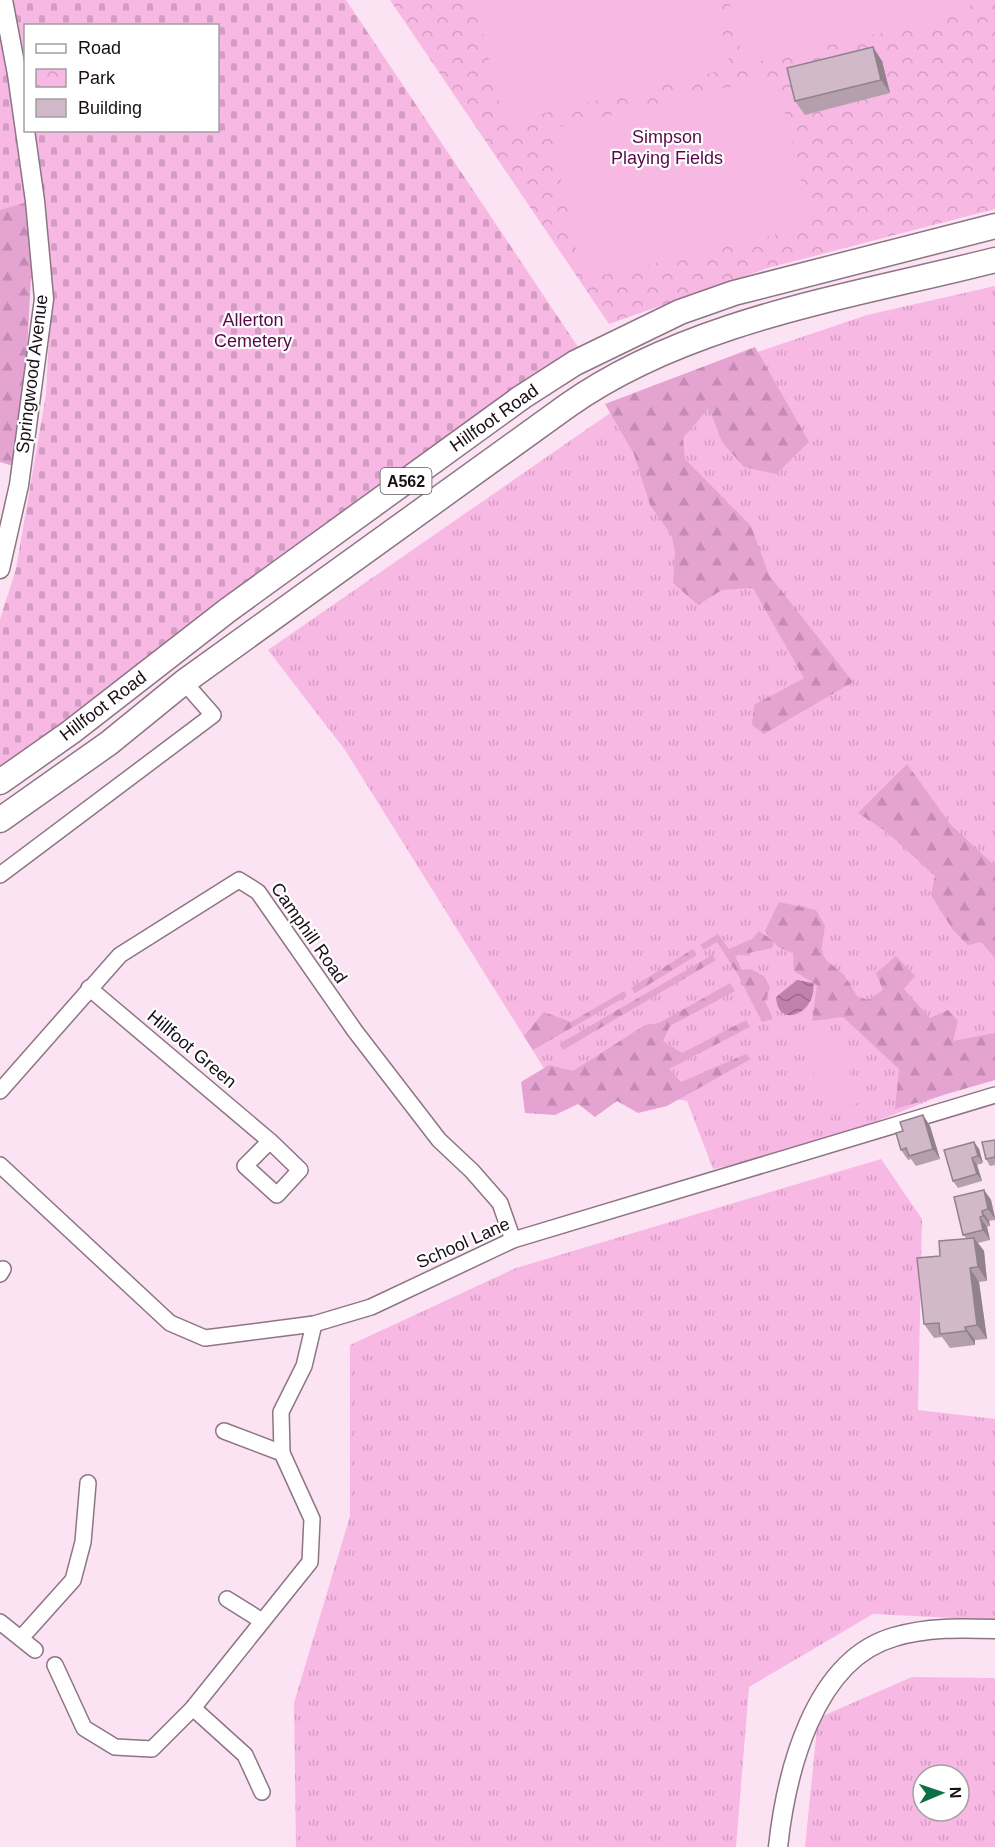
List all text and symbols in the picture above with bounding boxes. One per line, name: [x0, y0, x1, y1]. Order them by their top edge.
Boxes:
legend: [24, 24, 219, 132]
text: Road: [78, 38, 121, 58]
text: Park: [78, 68, 116, 88]
text: Building: [78, 98, 142, 118]
park label: Simpson Playing Fields: [611, 127, 723, 168]
street label: Springwood Avenue: [12, 293, 52, 455]
park label: Allerton Cemetery: [214, 310, 292, 351]
street label: Hillfoot Road: [446, 380, 542, 456]
road number: A562: [380, 468, 432, 494]
street label: Hillfoot Road: [56, 667, 150, 745]
street label: Camphill Road: [267, 879, 351, 987]
street label: Hillfoot Green: [143, 1006, 241, 1092]
street label: School Lane: [413, 1214, 513, 1272]
north arrow: [911, 1763, 971, 1823]
text: N: [947, 1786, 964, 1799]

